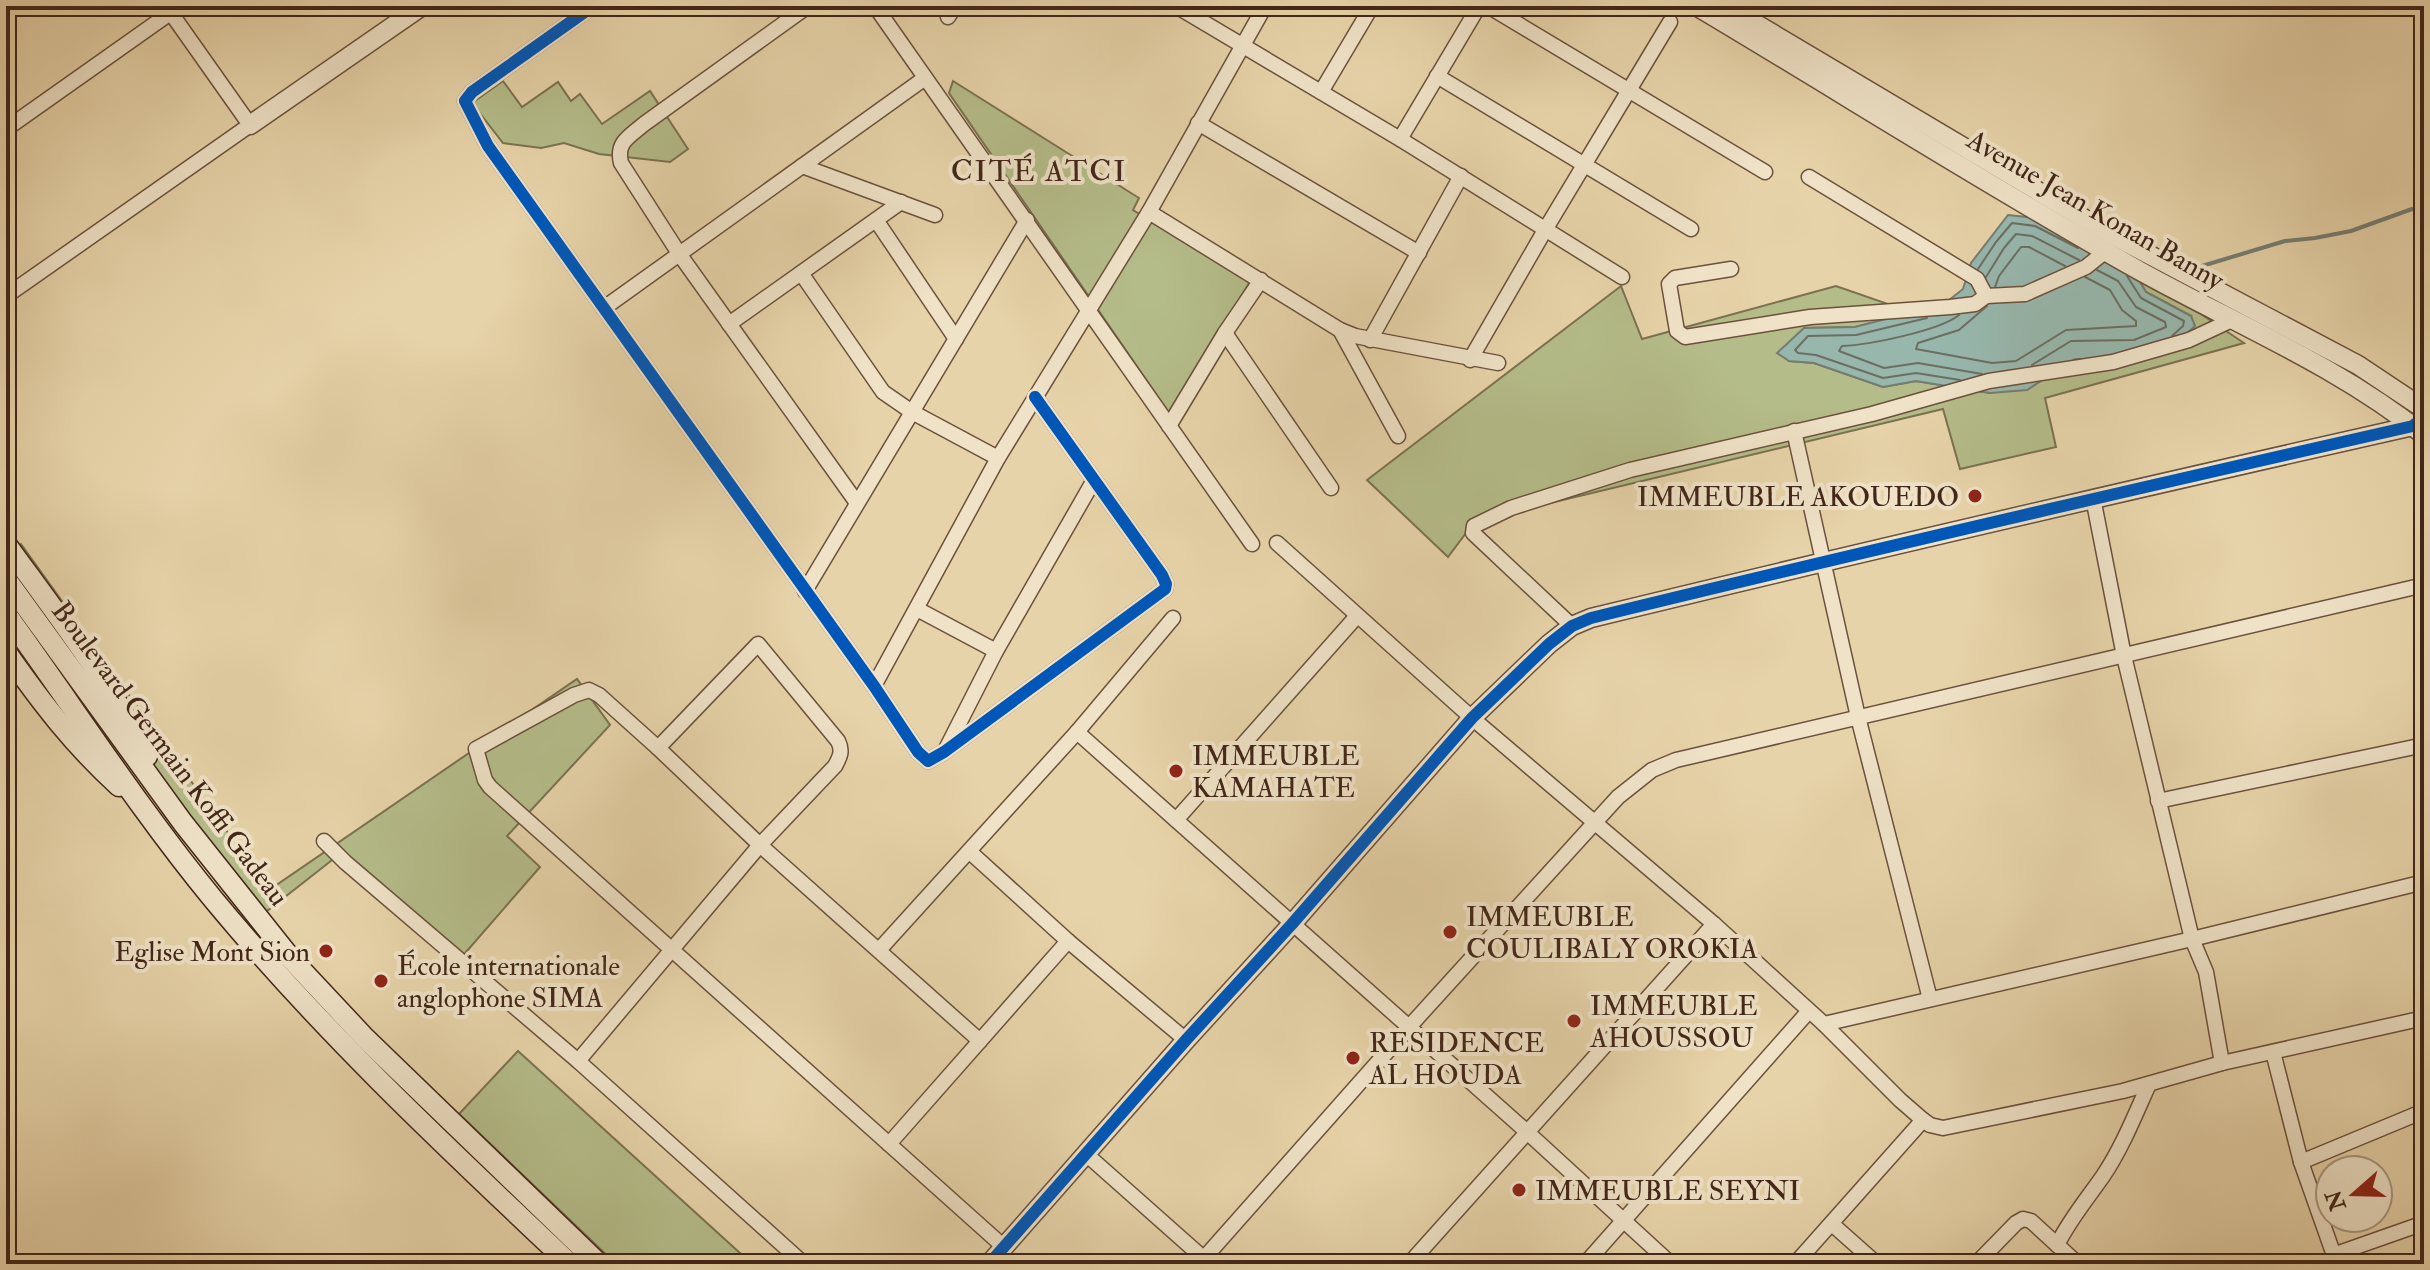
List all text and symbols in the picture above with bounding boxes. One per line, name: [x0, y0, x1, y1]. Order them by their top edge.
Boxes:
street label: Avenue Jean Konan Banny: [1960, 122, 2231, 299]
district label: CITÉ ATCI: [951, 152, 1127, 190]
place label: IMMEUBLE AKOUEDO: [1637, 480, 1959, 515]
marker: IMMEUBLE AKOUEDO: [1966, 487, 1984, 505]
street label: Boulevard Germain Koffi Gadeau: [44, 595, 296, 913]
place label: IMMEUBLE KAMAHATE: [1192, 739, 1360, 806]
marker: IMMEUBLE KAMAHATE: [1167, 762, 1185, 780]
place label: IMMEUBLE COULIBALY OROKIA: [1466, 900, 1758, 967]
marker: IMMEUBLE COULIBALY OROKIA: [1441, 923, 1459, 941]
place label: Eglise Mont Sion: [114, 935, 310, 970]
marker: Eglise Mont Sion: [317, 942, 335, 960]
place label: École internationale anglophone SIMA: [397, 949, 620, 1016]
marker: École internationale anglophone SIMA: [372, 972, 390, 990]
place label: IMMEUBLE AHOUSSOU: [1589, 989, 1758, 1056]
marker: IMMEUBLE AHOUSSOU: [1565, 1012, 1583, 1030]
place label: RESIDENCE AL HOUDA: [1368, 1026, 1544, 1093]
marker: RESIDENCE AL HOUDA: [1344, 1049, 1362, 1067]
north arrow: [2314, 1154, 2394, 1234]
place label: IMMEUBLE SEYNI: [1535, 1174, 1800, 1209]
marker: IMMEUBLE SEYNI: [1510, 1181, 1528, 1199]
text: N: [2320, 1186, 2353, 1215]

